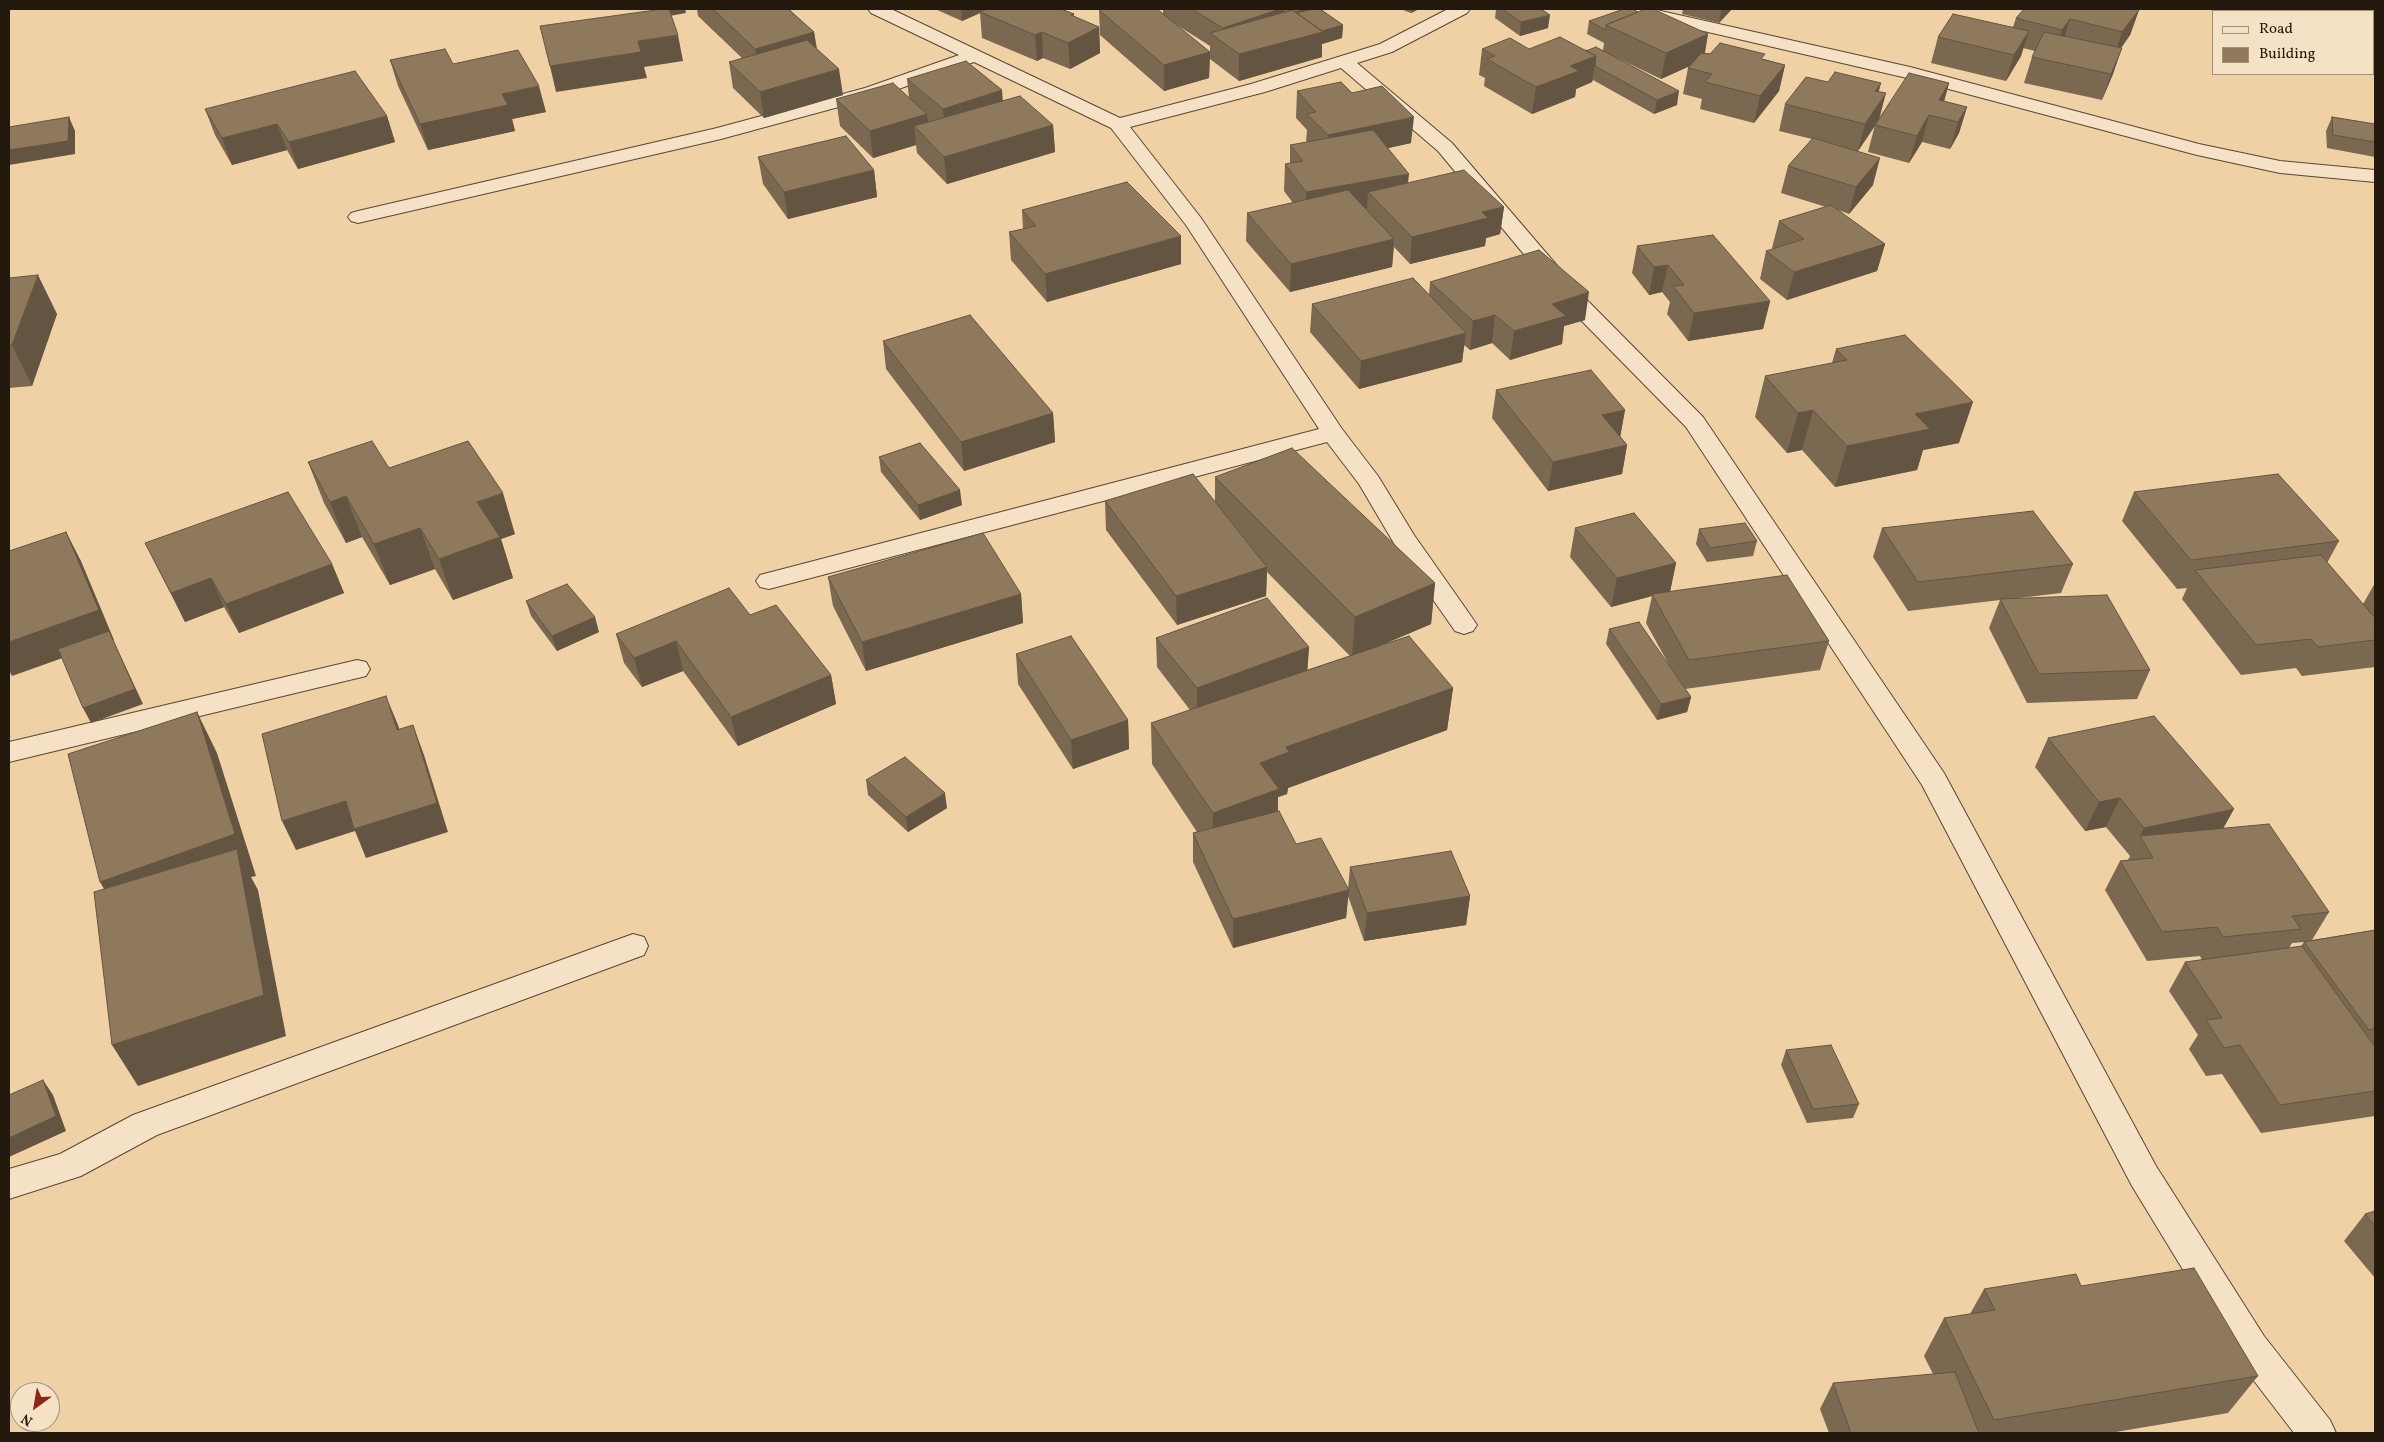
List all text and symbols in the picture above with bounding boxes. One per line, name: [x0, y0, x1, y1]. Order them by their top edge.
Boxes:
legend: [2212, 10, 2374, 75]
text: Road: [2259, 19, 2293, 40]
text: Building: [2259, 44, 2315, 65]
north arrow: [10, 1382, 60, 1432]
text: N: [18, 1409, 37, 1430]

